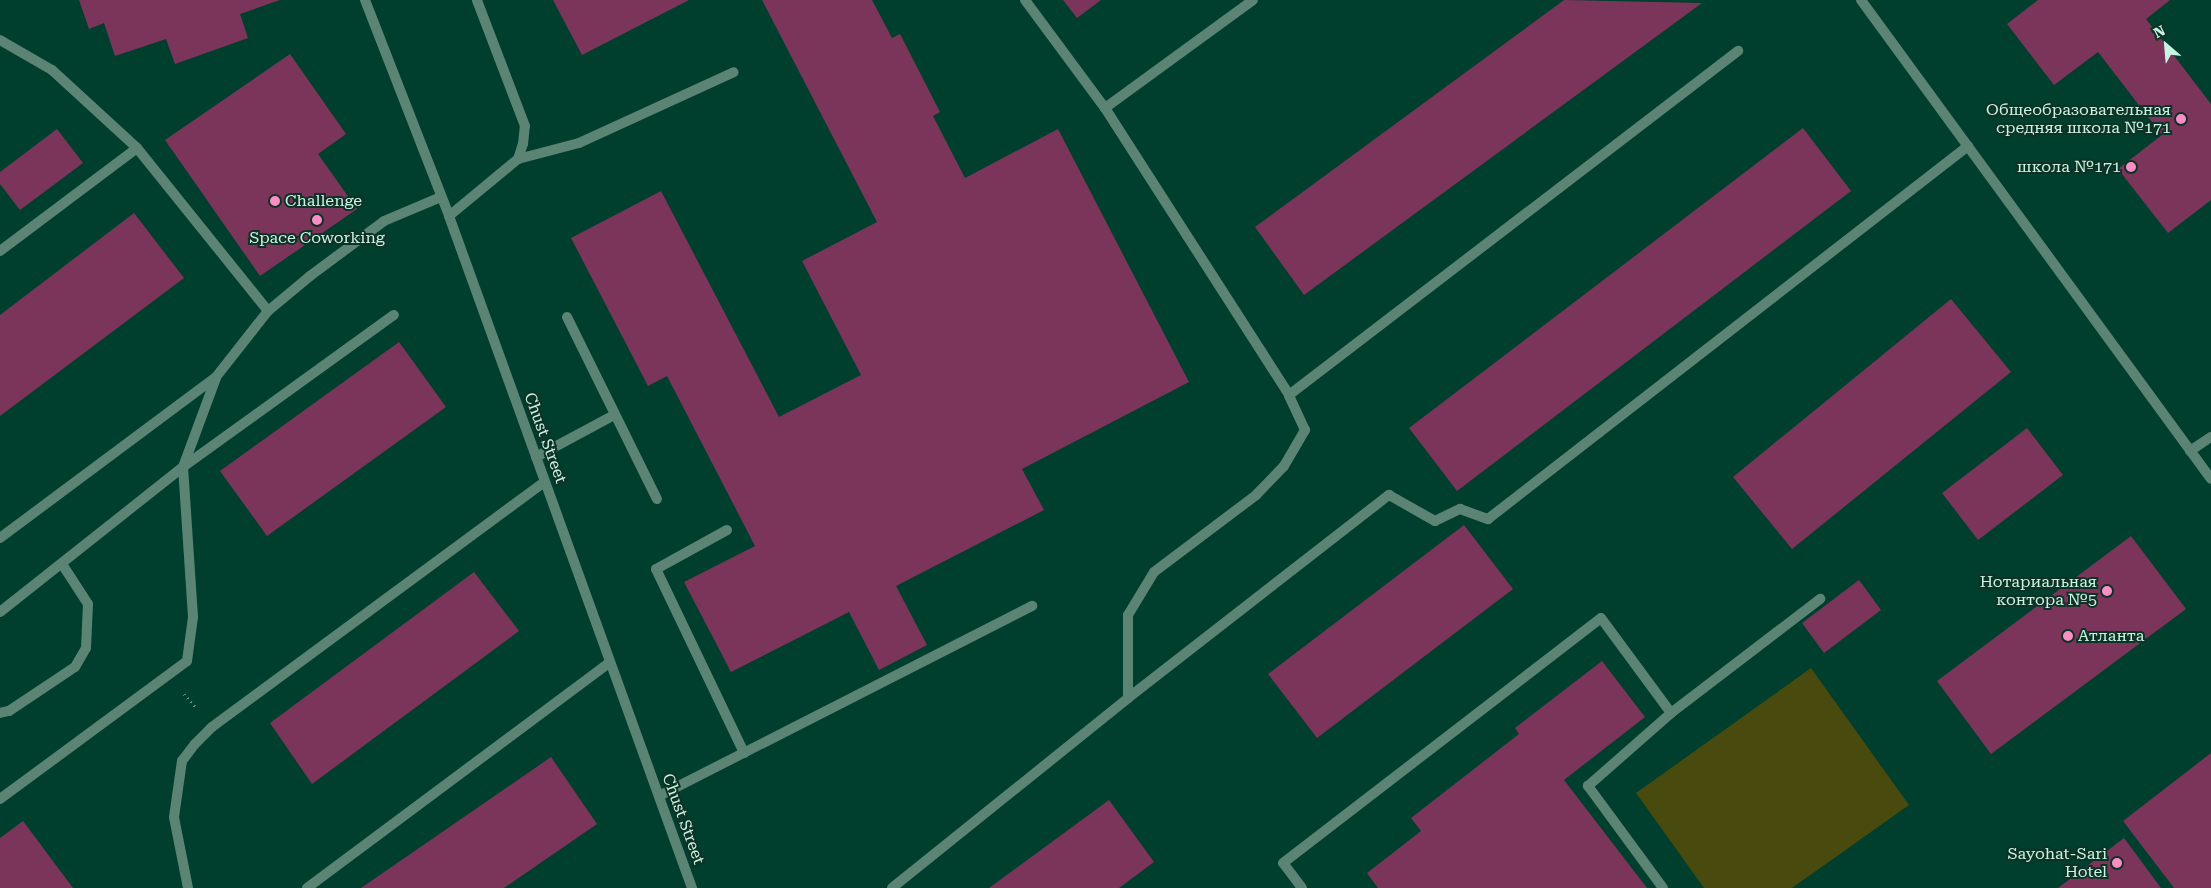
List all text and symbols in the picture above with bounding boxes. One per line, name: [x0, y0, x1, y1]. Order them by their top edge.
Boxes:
north arrow: [2141, 20, 2191, 70]
text: N: [2151, 22, 2168, 41]
place label: Общеобразовательная средняя школа №171: [1986, 100, 2171, 138]
marker: Общеобразовательная средняя школа №171: [2175, 113, 2187, 125]
place label: школа №171: [2017, 157, 2121, 177]
marker: школа №171: [2125, 161, 2137, 173]
place label: Challenge: [285, 191, 362, 211]
marker: Challenge: [269, 195, 281, 207]
marker: Space Coworking: [311, 214, 323, 226]
place label: Space Coworking: [249, 228, 385, 248]
street label: Chust Street: [520, 390, 570, 486]
place label: Нотариальная контора №5: [1980, 572, 2097, 610]
marker: Нотариальная контора №5: [2101, 585, 2113, 597]
place label: Атланта: [2078, 626, 2144, 646]
marker: Атланта: [2062, 630, 2074, 642]
street label: Chust Street: [658, 771, 708, 867]
place label: Sayohat-Sari Hotel: [2007, 844, 2107, 882]
marker: Sayohat-Sari Hotel: [2111, 857, 2123, 869]

